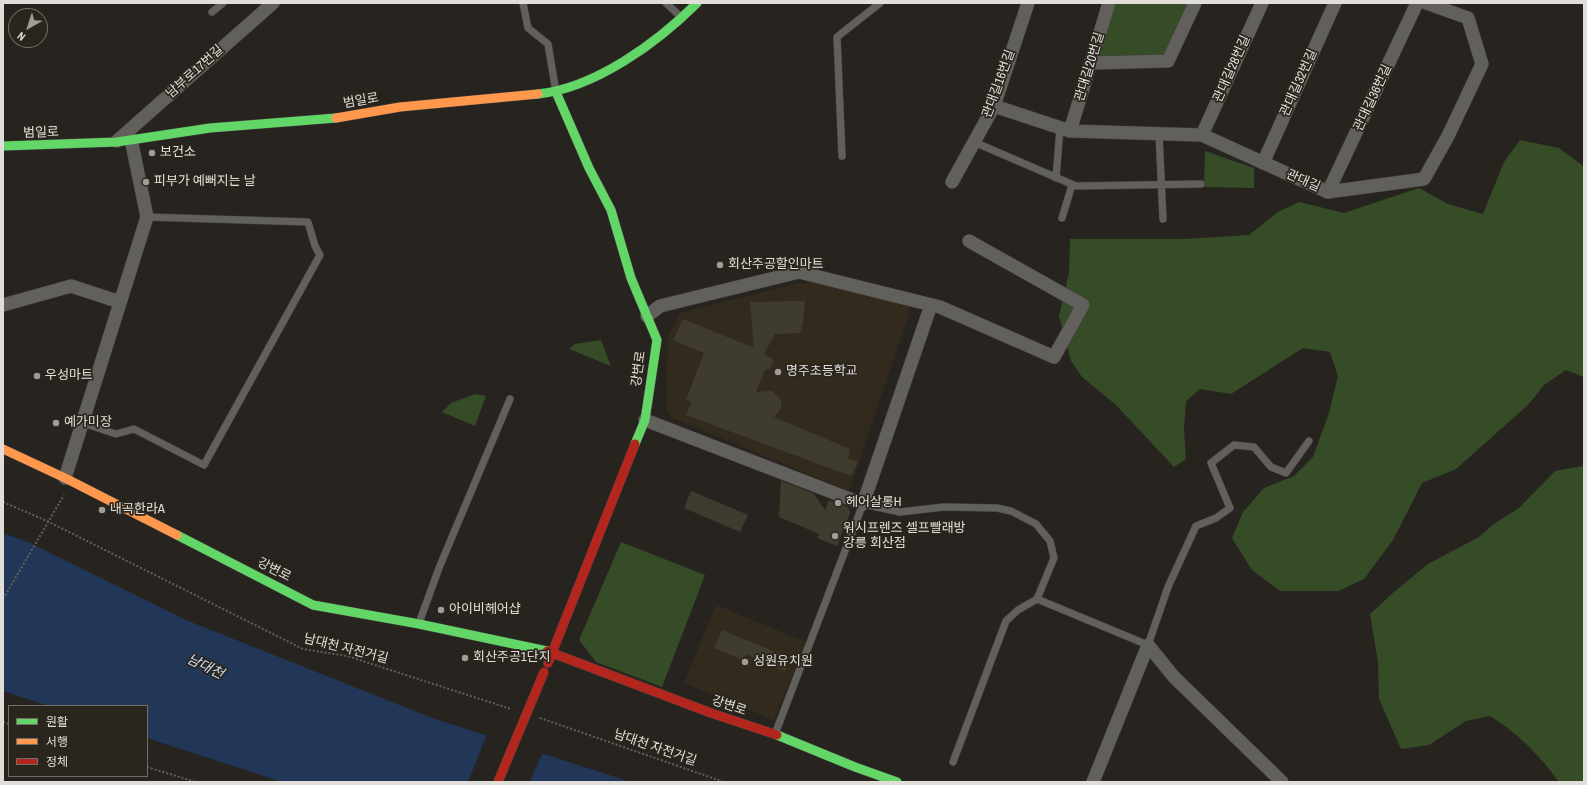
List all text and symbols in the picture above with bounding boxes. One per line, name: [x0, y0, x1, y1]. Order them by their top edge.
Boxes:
north arrow: [8, 8, 48, 48]
text: N: [14, 29, 28, 44]
street label: 관대길20번길: [1072, 30, 1108, 104]
street label: 관대길28번길: [1210, 33, 1254, 105]
street label: 남부로17번길: [163, 42, 227, 102]
street label: 관대길32번길: [1277, 47, 1321, 119]
street label: 관대길16번길: [979, 48, 1019, 120]
street label: 관대길36번길: [1351, 62, 1395, 134]
street label: 범일로: [342, 90, 380, 112]
street label: 범일로: [23, 125, 59, 141]
place label: 보건소: [160, 145, 196, 161]
marker: 보건소: [147, 148, 157, 158]
street label: 관대길: [1283, 167, 1323, 195]
place label: 피부가 예뻐지는 날: [154, 174, 256, 190]
marker: 피부가 예뻐지는 날: [141, 177, 151, 187]
place label: 회산주공할인마트: [728, 257, 824, 273]
marker: 회산주공할인마트: [715, 260, 725, 270]
street label: 강변로: [629, 350, 649, 388]
place label: 명주초등학교: [786, 364, 858, 380]
marker: 명주초등학교: [773, 367, 783, 377]
place label: 우성마트: [45, 368, 93, 384]
marker: 우성마트: [32, 371, 42, 381]
place label: 예가미장: [64, 415, 112, 431]
marker: 예가미장: [51, 418, 61, 428]
place label: 헤어살롱H: [846, 495, 902, 511]
marker: 헤어살롱H: [833, 498, 843, 508]
place label: 내곡한라A: [110, 502, 165, 518]
marker: 내곡한라A: [97, 505, 107, 515]
place label: 워시프렌즈 셀프빨래방 강릉 회산점: [843, 521, 966, 552]
marker: 워시프렌즈 셀프빨래방 강릉 회산점: [830, 531, 840, 541]
street label: 강변로: [254, 555, 294, 585]
place label: 아이비헤어샵: [449, 602, 521, 618]
marker: 아이비헤어샵: [436, 605, 446, 615]
street label: 남대천 자전거길: [302, 631, 390, 667]
place label: 회산주공1단지: [473, 650, 551, 666]
water label: 남대천: [184, 651, 226, 683]
marker: 회산주공1단지: [460, 653, 470, 663]
place label: 성원유치원: [753, 654, 813, 670]
marker: 성원유치원: [740, 657, 750, 667]
street label: 강변로: [709, 693, 749, 719]
legend: [8, 705, 148, 777]
text: 원활: [46, 714, 68, 730]
street label: 남대천 자전거길: [611, 727, 699, 769]
text: 서행: [46, 734, 68, 750]
text: 정체: [46, 754, 68, 770]

